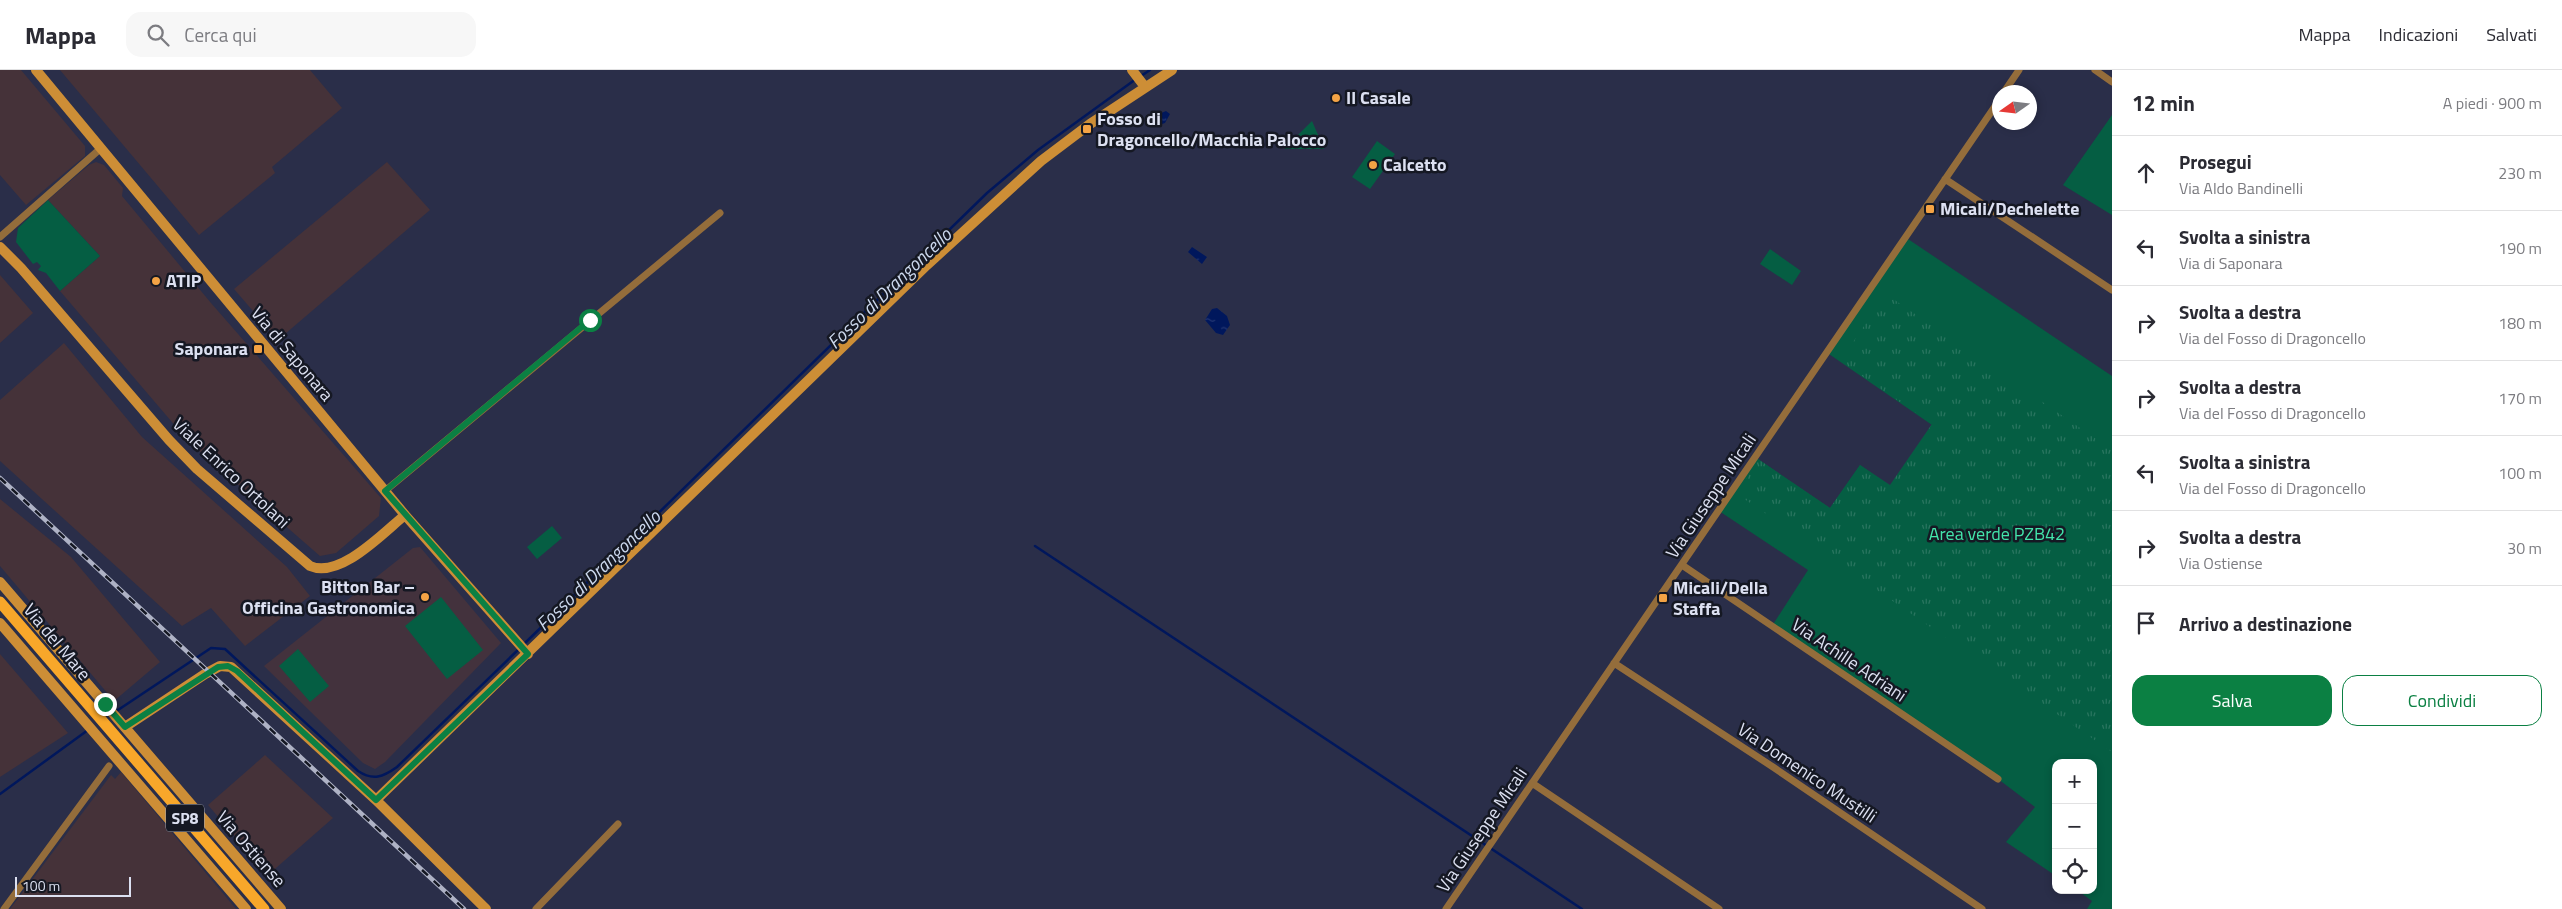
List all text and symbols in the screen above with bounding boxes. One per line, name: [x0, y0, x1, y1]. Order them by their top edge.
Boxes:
search box: [126, 12, 476, 57]
text: Mappa: [25, 17, 96, 53]
text: Cerca qui: [184, 20, 257, 49]
icon: search: [144, 21, 172, 49]
text: Mappa: [2298, 21, 2351, 48]
text: Indicazioni: [2379, 21, 2458, 48]
text: Salvati: [2486, 21, 2537, 48]
place label: Il Casale: [1346, 84, 1411, 111]
north arrow: [1992, 85, 2037, 130]
text: 12 min: [2132, 87, 2195, 119]
text: A piedi · 900 m: [2443, 91, 2542, 115]
marker: Il Casale: [1330, 92, 1342, 104]
place label: Fosso di Dragoncello/Macchia Palocco: [1097, 105, 1326, 153]
marker: Fosso di Dragoncello/Macchia Palocco: [1081, 123, 1093, 135]
text: Prosegui: [2179, 147, 2252, 176]
place label: Calcetto: [1383, 151, 1447, 178]
marker: Calcetto: [1367, 159, 1379, 171]
icon: ahead: [2132, 159, 2160, 187]
text: 230 m: [2498, 161, 2542, 185]
text: Via Aldo Bandinelli: [2179, 176, 2303, 200]
place label: Micali/Dechelette: [1940, 195, 2079, 222]
marker: Micali/Dechelette: [1924, 203, 1936, 215]
water label: Fosso di Drangoncello: [820, 220, 958, 355]
text: Svolta a sinistra: [2179, 222, 2310, 251]
icon: left: [2132, 234, 2160, 262]
text: 190 m: [2498, 236, 2542, 260]
text: Via di Saponara: [2179, 251, 2283, 275]
place label: ATIP: [166, 267, 202, 294]
marker: ATIP: [150, 275, 162, 287]
text: Svolta a destra: [2179, 297, 2301, 326]
street label: Via di Saponara: [245, 300, 340, 407]
route start: [579, 309, 602, 332]
icon: right: [2132, 309, 2160, 337]
text: 180 m: [2498, 311, 2542, 335]
text: Via del Fosso di Dragoncello: [2179, 326, 2366, 350]
place label: Saponara: [175, 335, 248, 362]
marker: Saponara: [252, 343, 264, 355]
text: Svolta a destra: [2179, 372, 2301, 401]
icon: right: [2132, 384, 2160, 412]
text: 170 m: [2498, 386, 2542, 410]
text: Via del Fosso di Dragoncello: [2179, 401, 2366, 425]
street label: Viale Enrico Ortolani: [166, 411, 296, 534]
street label: Via Giuseppe Micali: [1659, 428, 1762, 564]
text: Svolta a sinistra: [2179, 447, 2310, 476]
icon: left: [2132, 459, 2160, 487]
text: 100 m: [2498, 461, 2542, 485]
text: Via del Fosso di Dragoncello: [2179, 476, 2366, 500]
water label: Fosso di Drangoncello: [529, 502, 667, 637]
park label: Area verde PZB42: [1929, 520, 2065, 547]
text: Svolta a destra: [2179, 522, 2301, 551]
icon: right: [2132, 534, 2160, 562]
text: 30 m: [2507, 536, 2542, 560]
text: Via Ostiense: [2179, 551, 2263, 575]
place label: Bitton Bar – Officina Gastronomica: [242, 573, 415, 621]
place label: Micali/Della Staffa: [1673, 574, 1768, 622]
marker: Bitton Bar – Officina Gastronomica: [419, 591, 431, 603]
marker: Micali/Della Staffa: [1657, 592, 1669, 604]
street label: Via del Mare: [17, 597, 98, 686]
icon: arrive: [2132, 609, 2160, 637]
text: Arrivo a destinazione: [2179, 609, 2352, 638]
street label: Via Achille Adriani: [1786, 611, 1912, 708]
button: Salva: [2132, 675, 2332, 726]
button: Condividi: [2342, 675, 2542, 726]
route end: [94, 693, 117, 716]
street label: Via Domenico Mustilli: [1732, 716, 1882, 829]
map controls: [2052, 759, 2097, 894]
button: +: [2052, 759, 2097, 804]
street label: Via Giuseppe Micali: [1430, 762, 1533, 898]
road number: SP8: [166, 804, 204, 831]
street label: Via Ostiense: [210, 804, 292, 893]
button: −: [2052, 804, 2097, 849]
button: locate: [2052, 849, 2097, 894]
scale bar: [15, 874, 131, 897]
text: 100 m: [22, 875, 60, 896]

